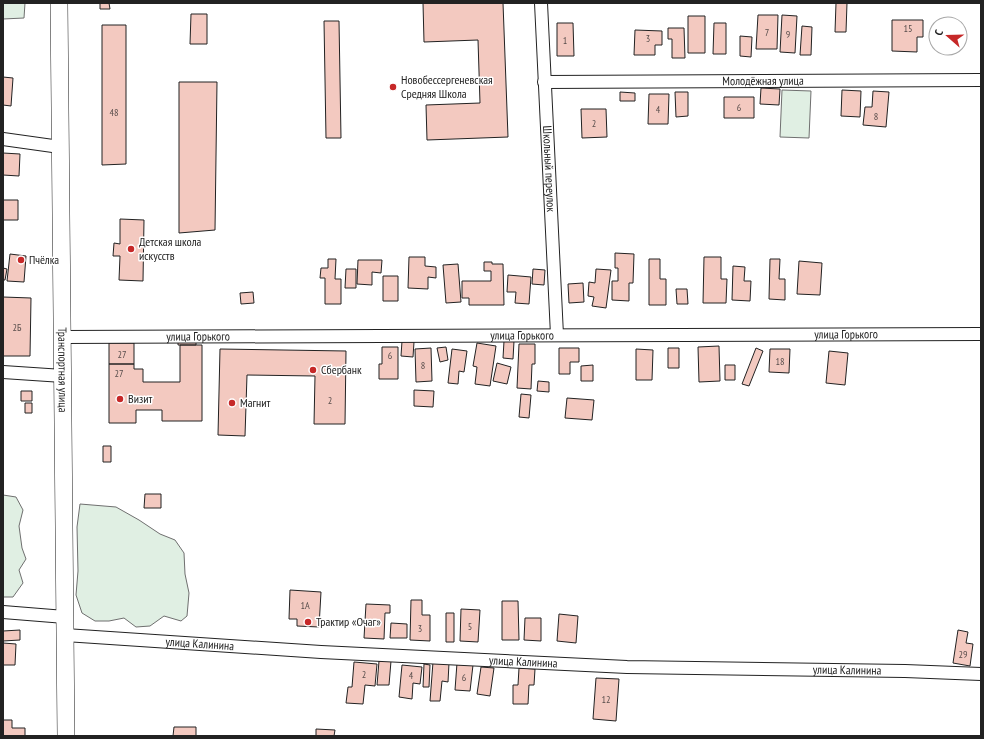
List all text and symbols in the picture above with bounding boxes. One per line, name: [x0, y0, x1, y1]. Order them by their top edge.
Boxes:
north arrow: [928, 16, 968, 56]
house number: 15: [904, 22, 913, 35]
house number: 7: [765, 26, 769, 39]
house number: 9: [786, 28, 790, 41]
text: С: [931, 28, 946, 37]
house number: 3: [646, 32, 650, 45]
house number: 1: [563, 34, 567, 47]
place label: Новобессергеневская Средняя Школа: [401, 72, 493, 101]
street label: Молодёжная улица: [722, 73, 804, 88]
marker: Новобессергеневская Средняя Школа: [388, 82, 398, 92]
house number: 6: [737, 101, 742, 114]
house number: 4: [656, 103, 661, 116]
house number: 48: [110, 106, 119, 119]
house number: 8: [874, 110, 878, 123]
house number: 2: [592, 117, 596, 130]
street label: Школьный переулок: [540, 125, 559, 213]
place label: Детская школа искусств: [139, 234, 202, 263]
marker: Детская школа искусств: [126, 244, 136, 254]
place label: Пчёлка: [29, 252, 59, 267]
marker: Пчёлка: [16, 255, 26, 265]
house number: 2Б: [13, 321, 22, 334]
street label: улица Горького: [814, 326, 878, 342]
street label: Транспортная улица: [55, 327, 71, 413]
street label: улица Горького: [490, 327, 554, 343]
street label: улица Горького: [166, 328, 230, 344]
house number: 27: [118, 348, 127, 361]
house number: 6: [388, 349, 393, 362]
house number: 18: [776, 355, 785, 368]
house number: 8: [421, 359, 425, 372]
place label: Сбербанк: [321, 362, 362, 377]
marker: Сбербанк: [308, 365, 318, 375]
house number: 27: [115, 367, 124, 380]
place label: Визит: [128, 391, 152, 406]
marker: Визит: [115, 394, 125, 404]
house number: 2: [328, 394, 332, 407]
place label: Магнит: [240, 395, 270, 410]
marker: Магнит: [227, 398, 237, 408]
house number: 1А: [300, 599, 310, 612]
place label: Трактир «Очаг»: [316, 614, 381, 629]
marker: Трактир «Очаг»: [303, 617, 313, 627]
house number: 5: [468, 620, 472, 633]
house number: 3: [418, 622, 422, 635]
street label: улица Калинина: [165, 634, 235, 653]
house number: 29: [959, 648, 968, 661]
street label: улица Калинина: [489, 652, 558, 671]
street label: улица Калинина: [813, 662, 882, 678]
house number: 2: [362, 668, 366, 681]
house number: 4: [409, 669, 414, 682]
house number: 6: [462, 671, 467, 684]
house number: 12: [602, 693, 611, 706]

